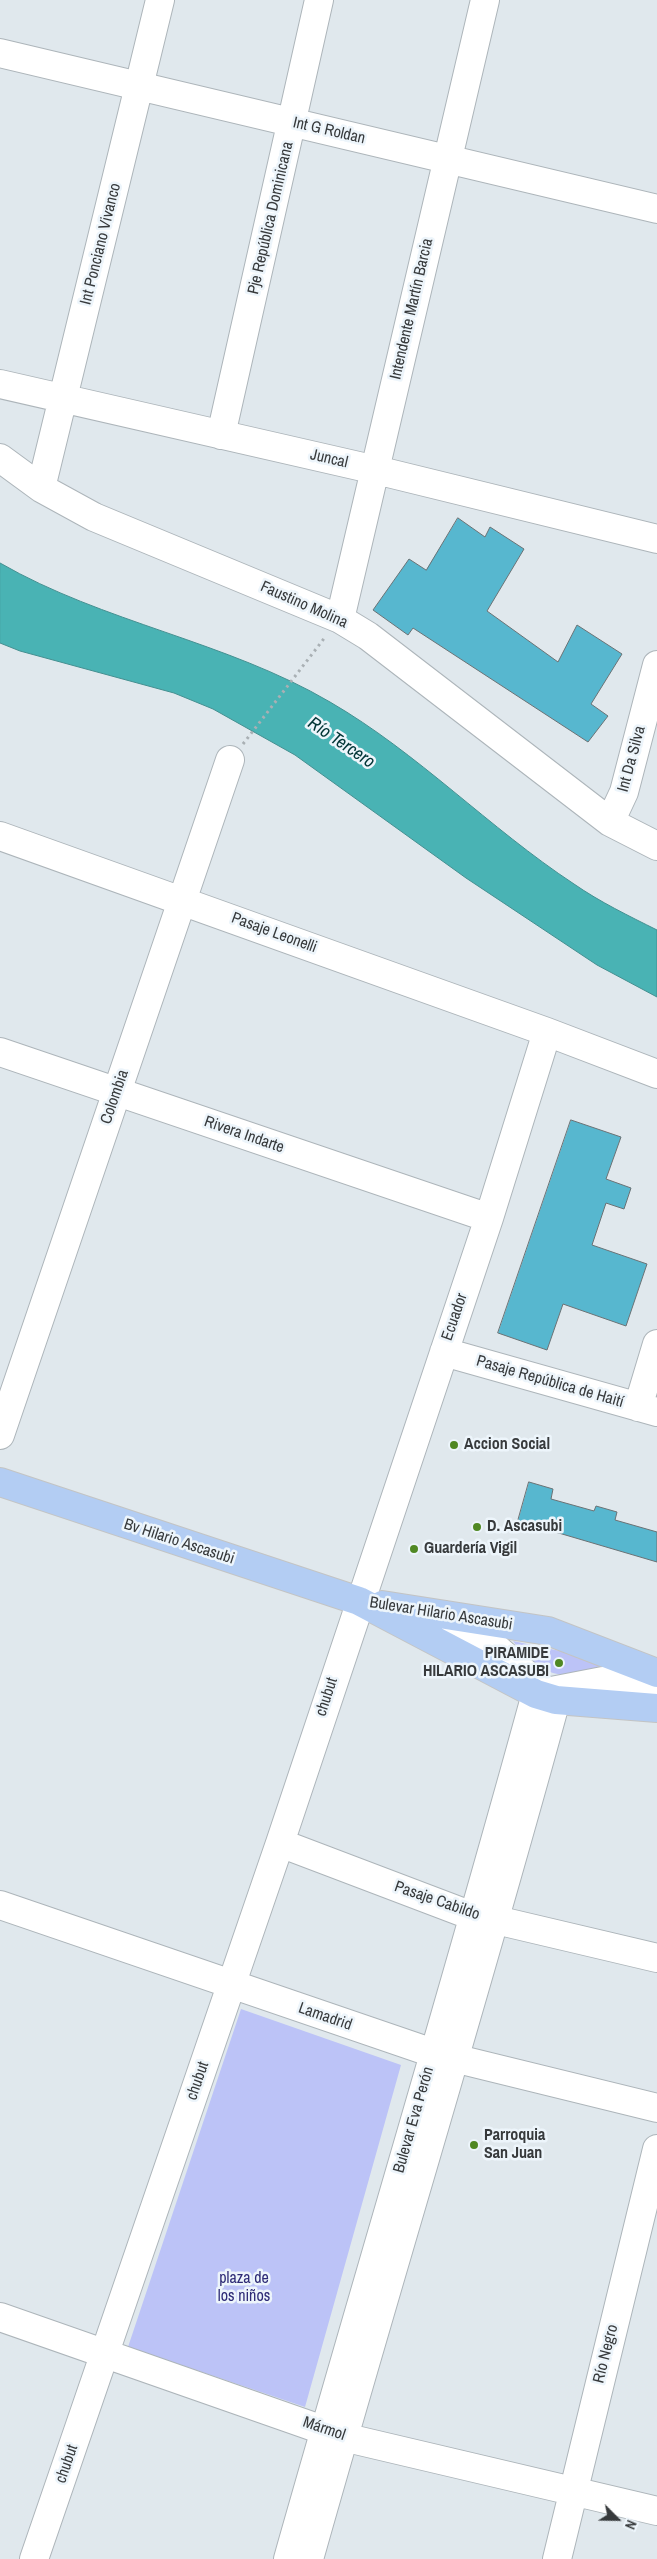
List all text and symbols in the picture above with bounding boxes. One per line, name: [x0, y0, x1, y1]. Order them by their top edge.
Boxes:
street label: Int G Roldan: [291, 113, 367, 149]
street label: Pje República Dominicana: [244, 140, 298, 296]
street label: Int Ponciano Vivanco: [77, 181, 125, 307]
street label: Intendente Martín Barcia: [386, 236, 438, 382]
street label: Juncal: [308, 445, 350, 473]
street label: Faustino Molina: [257, 577, 351, 633]
water label: Río Tercero: [303, 713, 379, 773]
street label: Int Da Silva: [614, 724, 650, 794]
street label: Pasaje Leonelli: [229, 909, 319, 957]
street label: Colombia: [97, 1067, 133, 1127]
street label: Rivera Indarte: [202, 1112, 286, 1158]
street label: Ecuador: [438, 1291, 472, 1343]
street label: Pasaje República de Haití: [474, 1352, 626, 1412]
place label: Accion Social: [464, 1435, 550, 1455]
marker: Accion Social: [448, 1439, 460, 1451]
street label: Bv Hilario Ascasubi: [121, 1515, 237, 1569]
place label: D. Ascasubi: [487, 1517, 562, 1537]
marker: D. Ascasubi: [471, 1521, 483, 1533]
place label: Guardería Vigil: [424, 1539, 517, 1559]
marker: Guardería Vigil: [408, 1543, 420, 1555]
street label: Bulevar Hilario Ascasubi: [368, 1593, 514, 1635]
place label: PIRAMIDE HILARIO ASCASUBI: [423, 1644, 549, 1682]
marker: PIRAMIDE HILARIO ASCASUBI: [553, 1657, 565, 1669]
street label: chubut: [312, 1675, 342, 1719]
street label: Pasaje Cabildo: [392, 1877, 482, 1925]
street label: Lamadrid: [296, 1999, 354, 2035]
street label: chubut: [183, 2059, 213, 2103]
street label: Bulevar Eva Perón: [390, 2065, 438, 2175]
place label: Parroquia San Juan: [484, 2126, 545, 2164]
marker: Parroquia San Juan: [468, 2139, 480, 2151]
park label: plaza de los niños: [218, 2269, 270, 2307]
street label: Río Negro: [589, 2323, 623, 2385]
street label: Mármol: [300, 2413, 348, 2445]
street label: chubut: [52, 2442, 82, 2486]
north arrow: [592, 2494, 642, 2544]
text: N: [621, 2518, 641, 2532]

